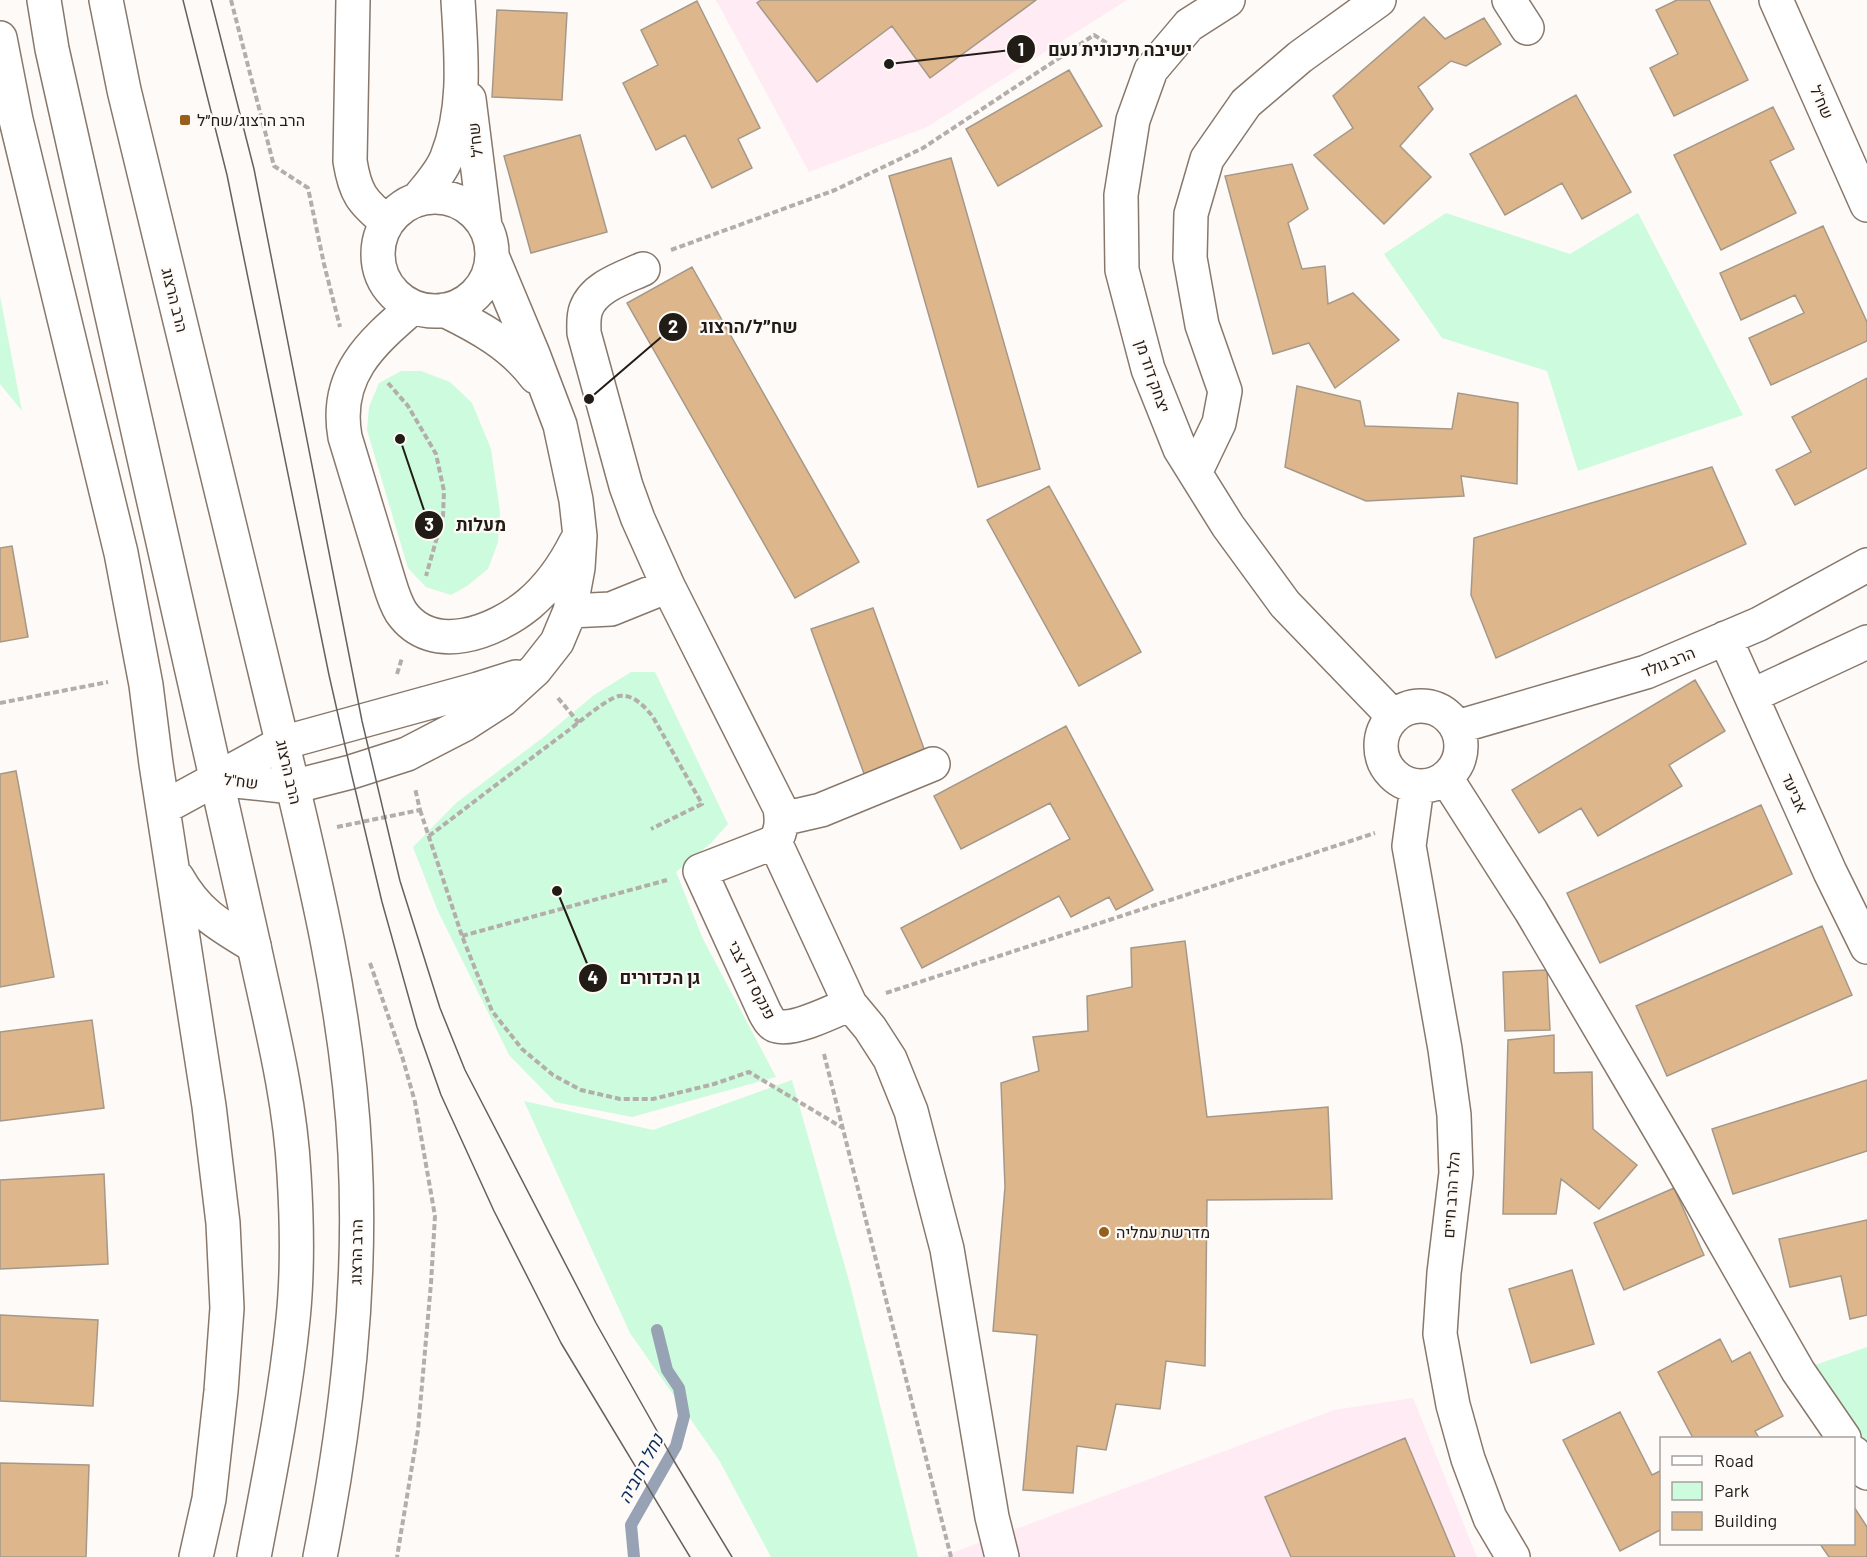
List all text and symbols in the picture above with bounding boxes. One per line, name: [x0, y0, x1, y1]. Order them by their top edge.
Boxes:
callout: ישיבה תיכונית נעם: [1006, 31, 1204, 67]
text: 1: [1018, 38, 1024, 60]
text: ישיבה תיכונית נעם: [1048, 38, 1192, 60]
street label: שח"ל: [1807, 82, 1838, 122]
place label: הרב הרצוג/שח״ל: [197, 110, 305, 129]
marker: הרב הרצוג/שח״ל: [178, 113, 192, 127]
street label: שח"ל: [463, 122, 486, 159]
street label: הרב הרצוג: [158, 266, 193, 334]
callout: שח״ל/הרצוג: [658, 309, 810, 345]
text: 2: [668, 315, 678, 337]
text: שח״ל/הרצוג: [700, 315, 798, 337]
street label: יצחק דוד מן: [1132, 337, 1175, 415]
callout: מעלות: [414, 507, 518, 543]
text: 3: [424, 513, 434, 535]
text: מעלות: [456, 513, 506, 535]
street label: הרב גולד: [1638, 642, 1697, 681]
street label: הרב הרצוג: [273, 738, 306, 806]
street label: שח"ל: [223, 769, 260, 792]
street label: אביעד: [1778, 770, 1812, 815]
street label: פנקס דוד צבי: [725, 937, 780, 1022]
callout: גן הכדורים: [578, 960, 713, 996]
text: 4: [588, 966, 599, 988]
text: גן הכדורים: [620, 966, 701, 988]
street label: הלר הרב חיים: [1438, 1151, 1463, 1239]
street label: הרב הרצוג: [345, 1219, 366, 1285]
place label: מדרשת עמליה: [1116, 1222, 1210, 1241]
marker: מדרשת עמליה: [1097, 1225, 1111, 1239]
water label: נחל רחביה: [613, 1429, 668, 1507]
legend: [1660, 1437, 1855, 1545]
text: Road: [1714, 1449, 1754, 1471]
text: Park: [1714, 1479, 1749, 1501]
text: Building: [1714, 1509, 1777, 1531]

